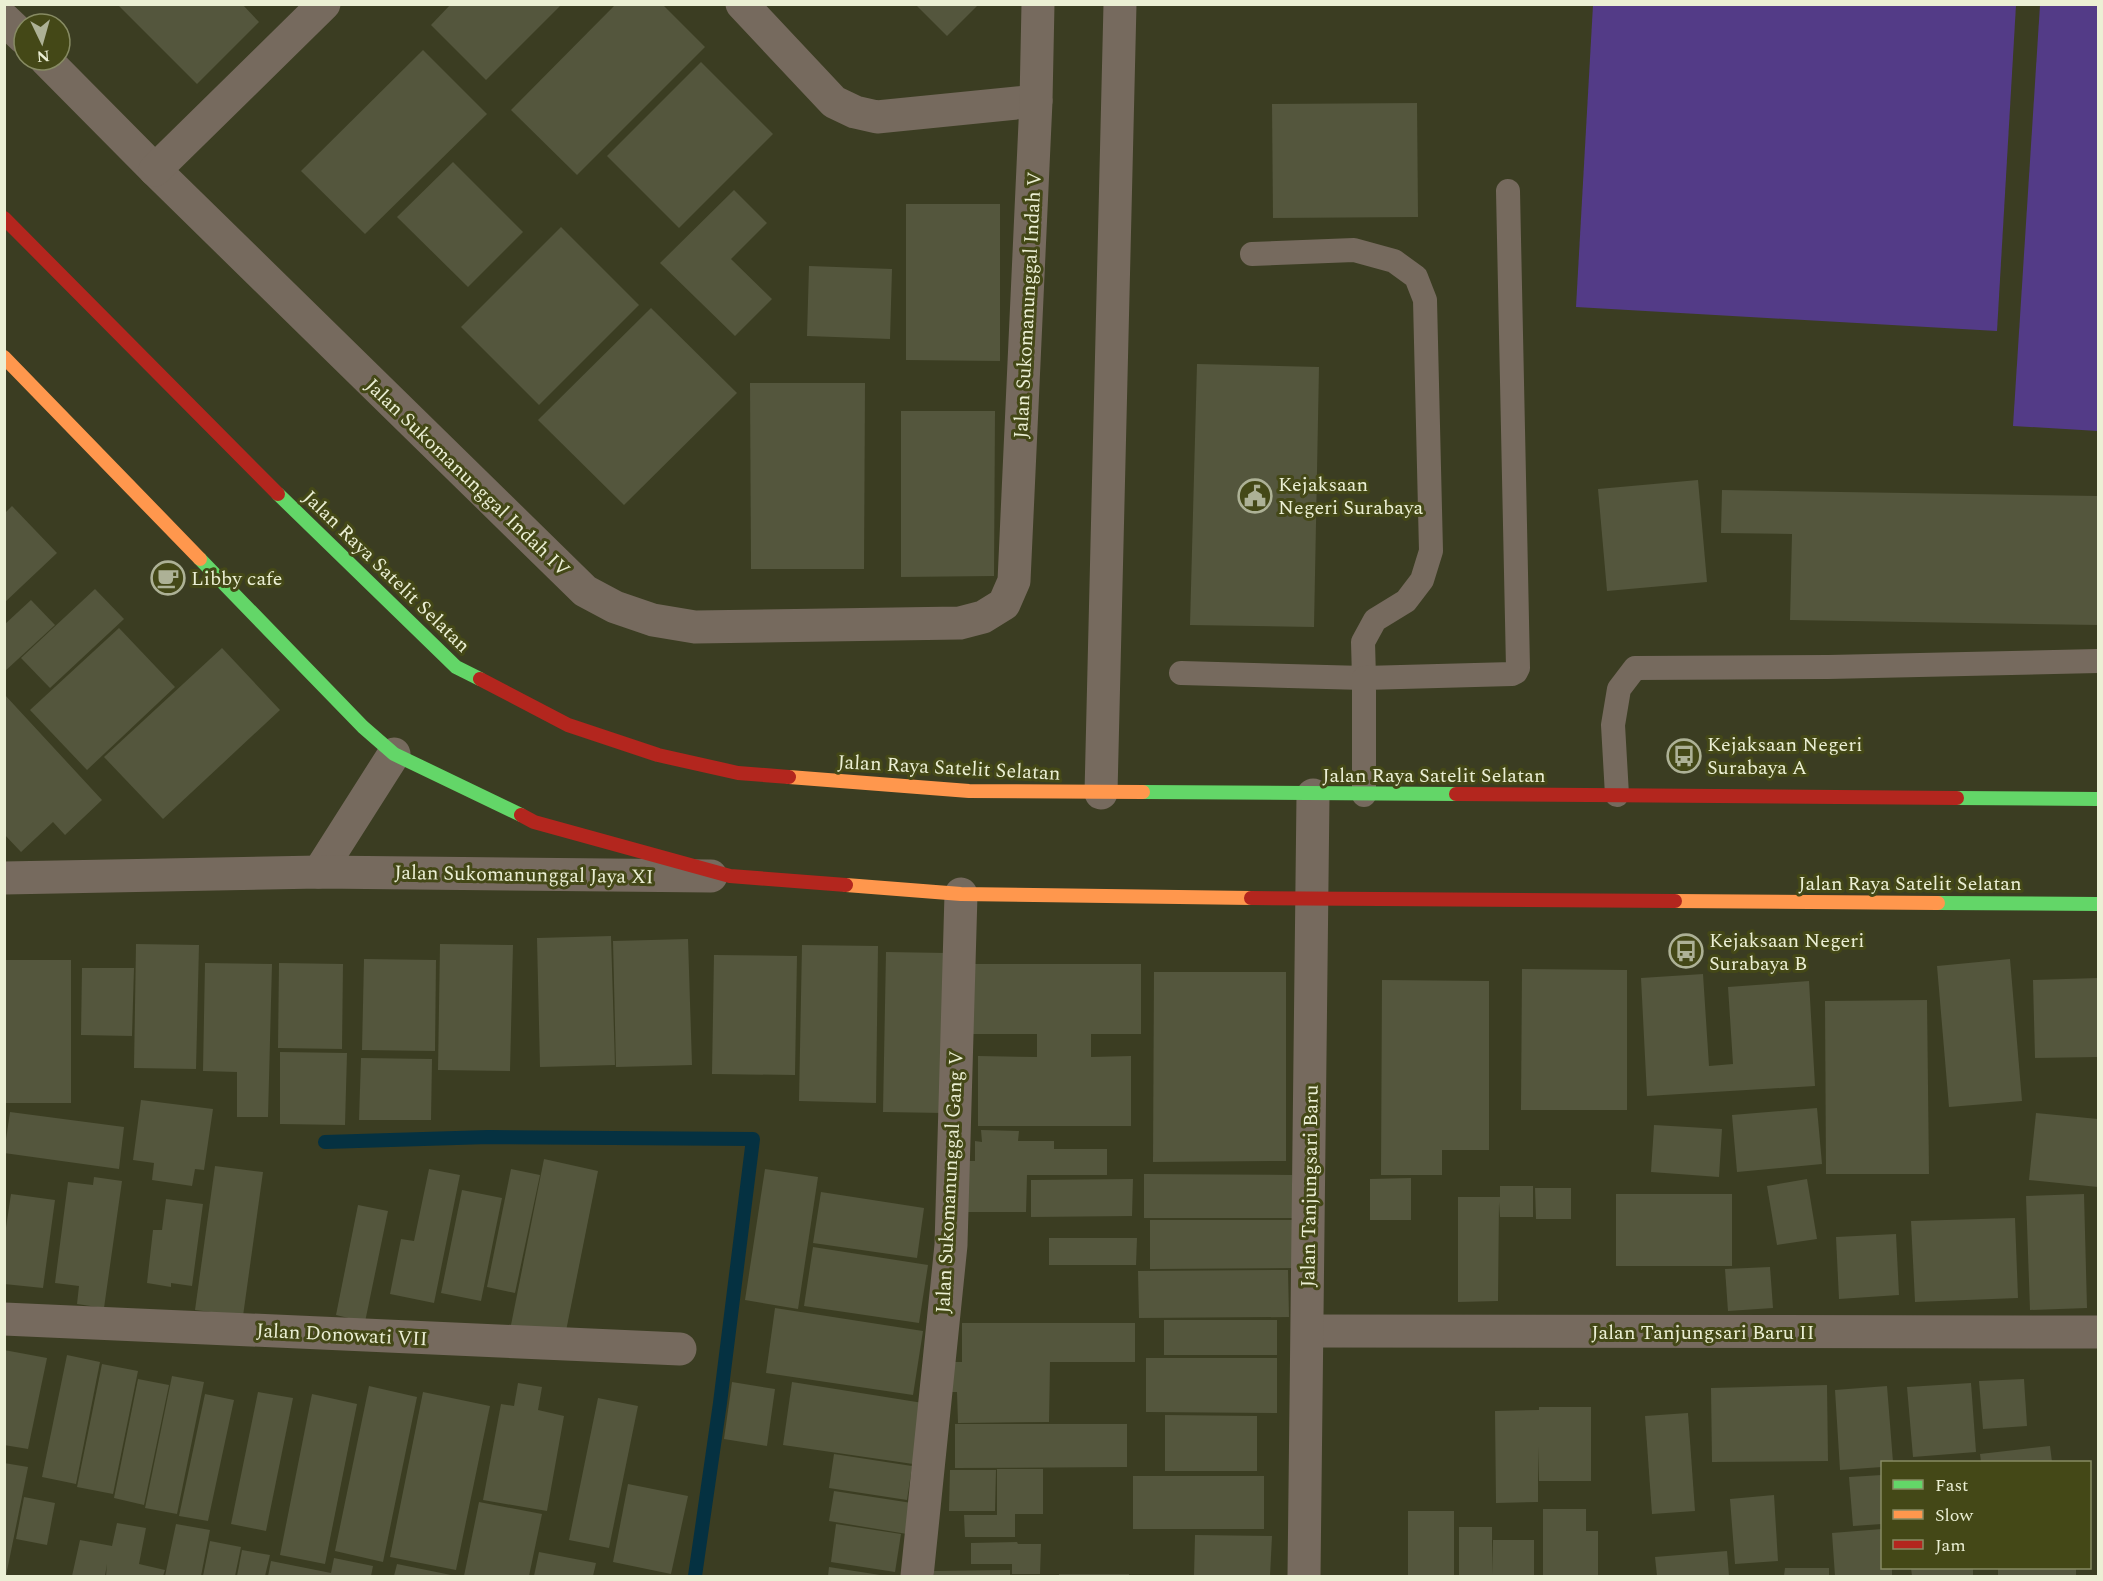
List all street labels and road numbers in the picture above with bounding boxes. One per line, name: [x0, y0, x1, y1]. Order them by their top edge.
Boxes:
street label: Jalan Sukomanunggal Indah V: [1006, 171, 1050, 439]
street label: Jalan Sukomanunggal Indah IV: [358, 371, 577, 584]
street label: Jalan Raya Satelit Selatan: [296, 483, 477, 660]
street label: Jalan Raya Satelit Selatan: [837, 747, 1061, 789]
street label: Jalan Raya Satelit Selatan: [1322, 761, 1546, 791]
street label: Jalan Sukomanunggal Jaya XI: [394, 858, 654, 892]
street label: Jalan Raya Satelit Selatan: [1798, 869, 2022, 899]
street label: Jalan Sukomanunggal Gang V: [928, 1050, 972, 1314]
street label: Jalan Tanjungsari Baru: [1293, 1084, 1327, 1288]
street label: Jalan Donowati VII: [256, 1316, 428, 1354]
street label: Jalan Tanjungsari Baru II: [1591, 1318, 1815, 1348]

